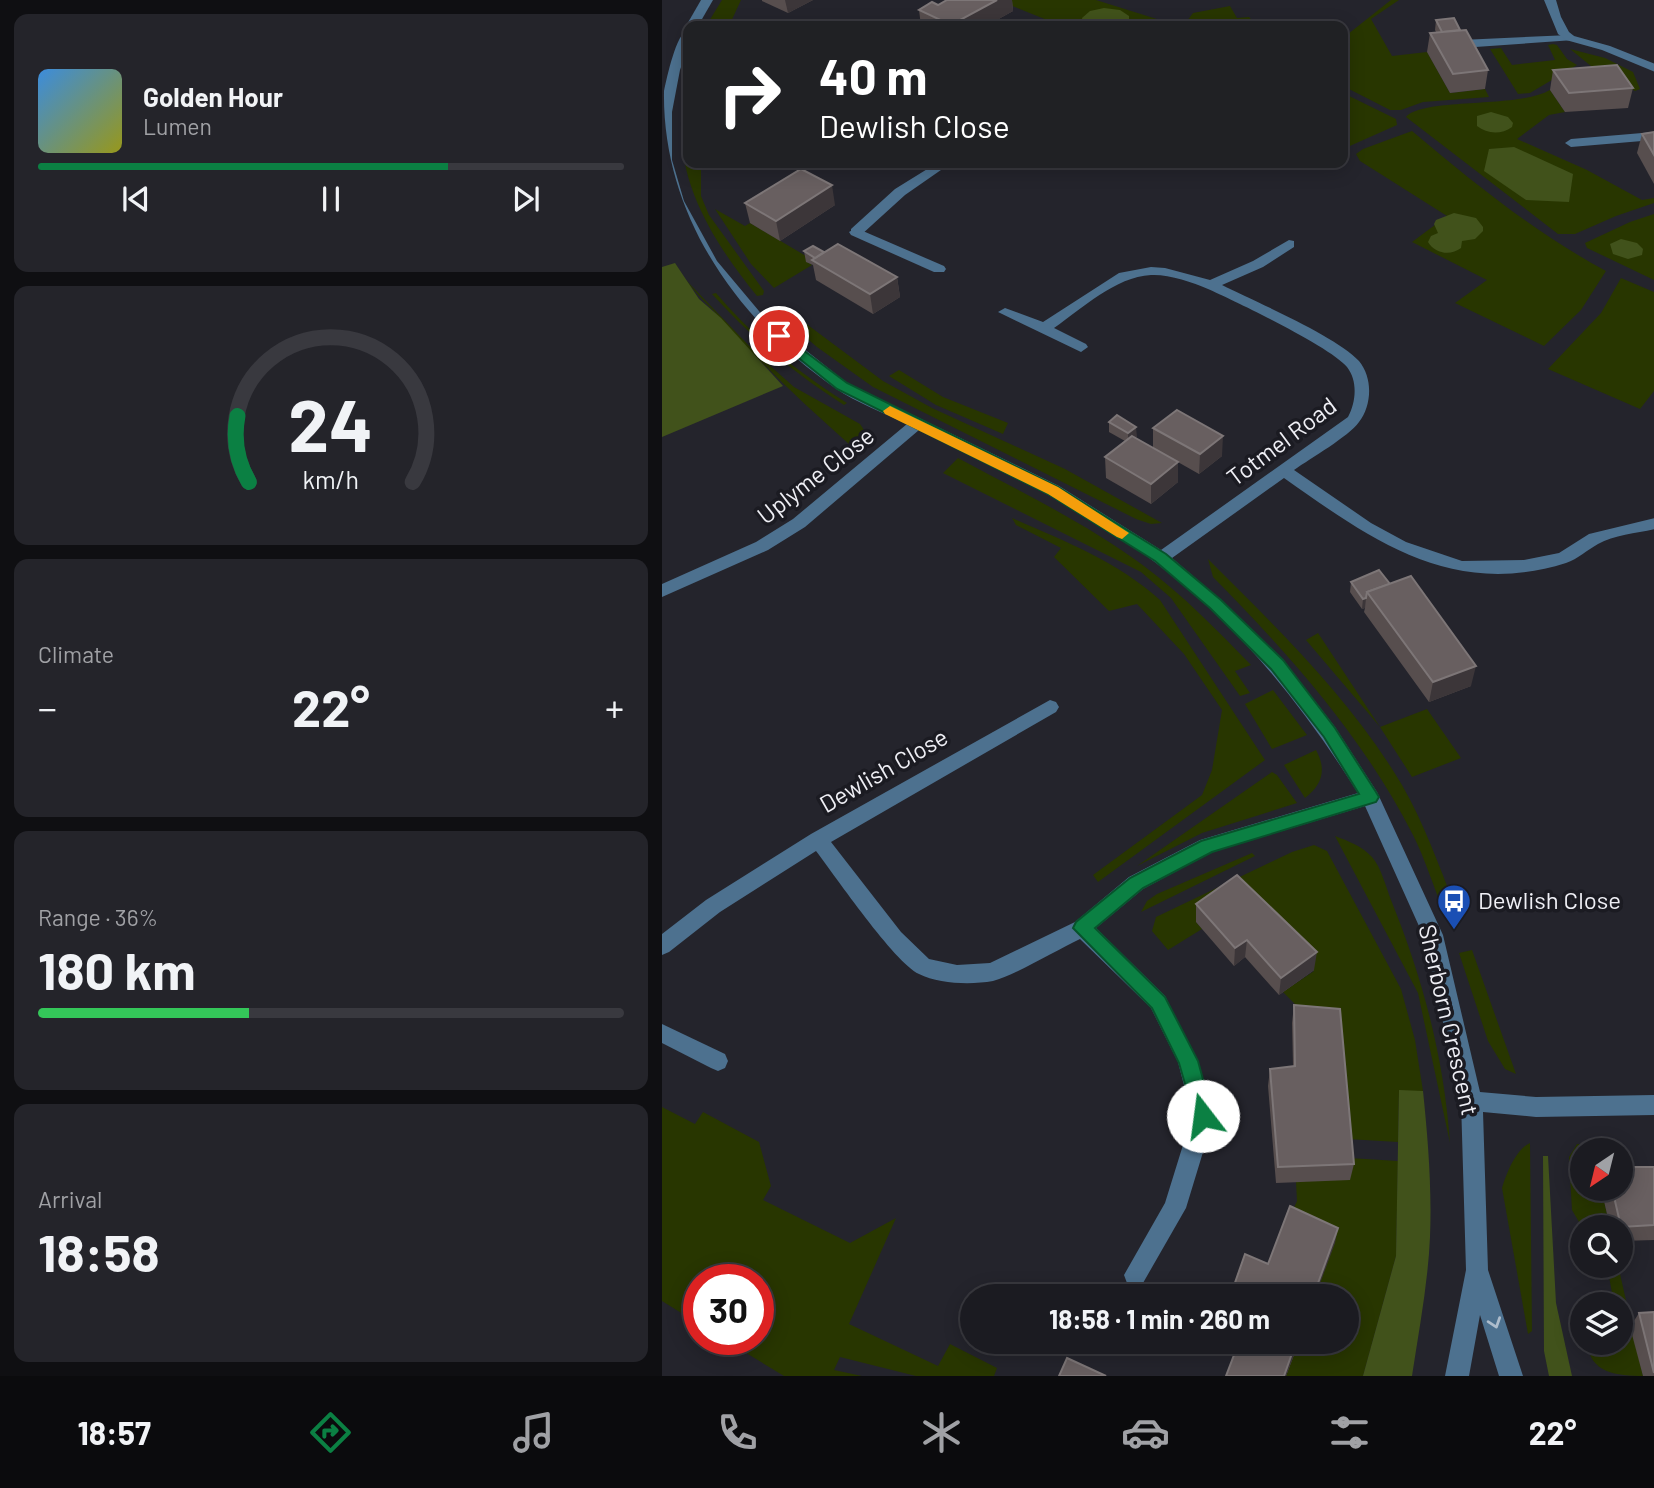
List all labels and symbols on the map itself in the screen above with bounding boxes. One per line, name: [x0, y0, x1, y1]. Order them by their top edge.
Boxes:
pin: [749, 306, 809, 366]
street label: Totmel Road: [1221, 390, 1342, 491]
street label: Uplyme Close: [751, 420, 879, 529]
street label: Dewlish Close: [814, 721, 952, 818]
bus stop icon: Dewlish Close: [1435, 882, 1473, 931]
place label: Dewlish Close: [1478, 885, 1621, 914]
street label: Sherborn Crescent: [1413, 921, 1486, 1118]
position arrow: [1166, 1079, 1240, 1153]
north arrow: [1570, 1138, 1633, 1200]
speed limit sign: 30: [683, 1264, 774, 1355]
one-way arrow: [1487, 1316, 1501, 1328]

